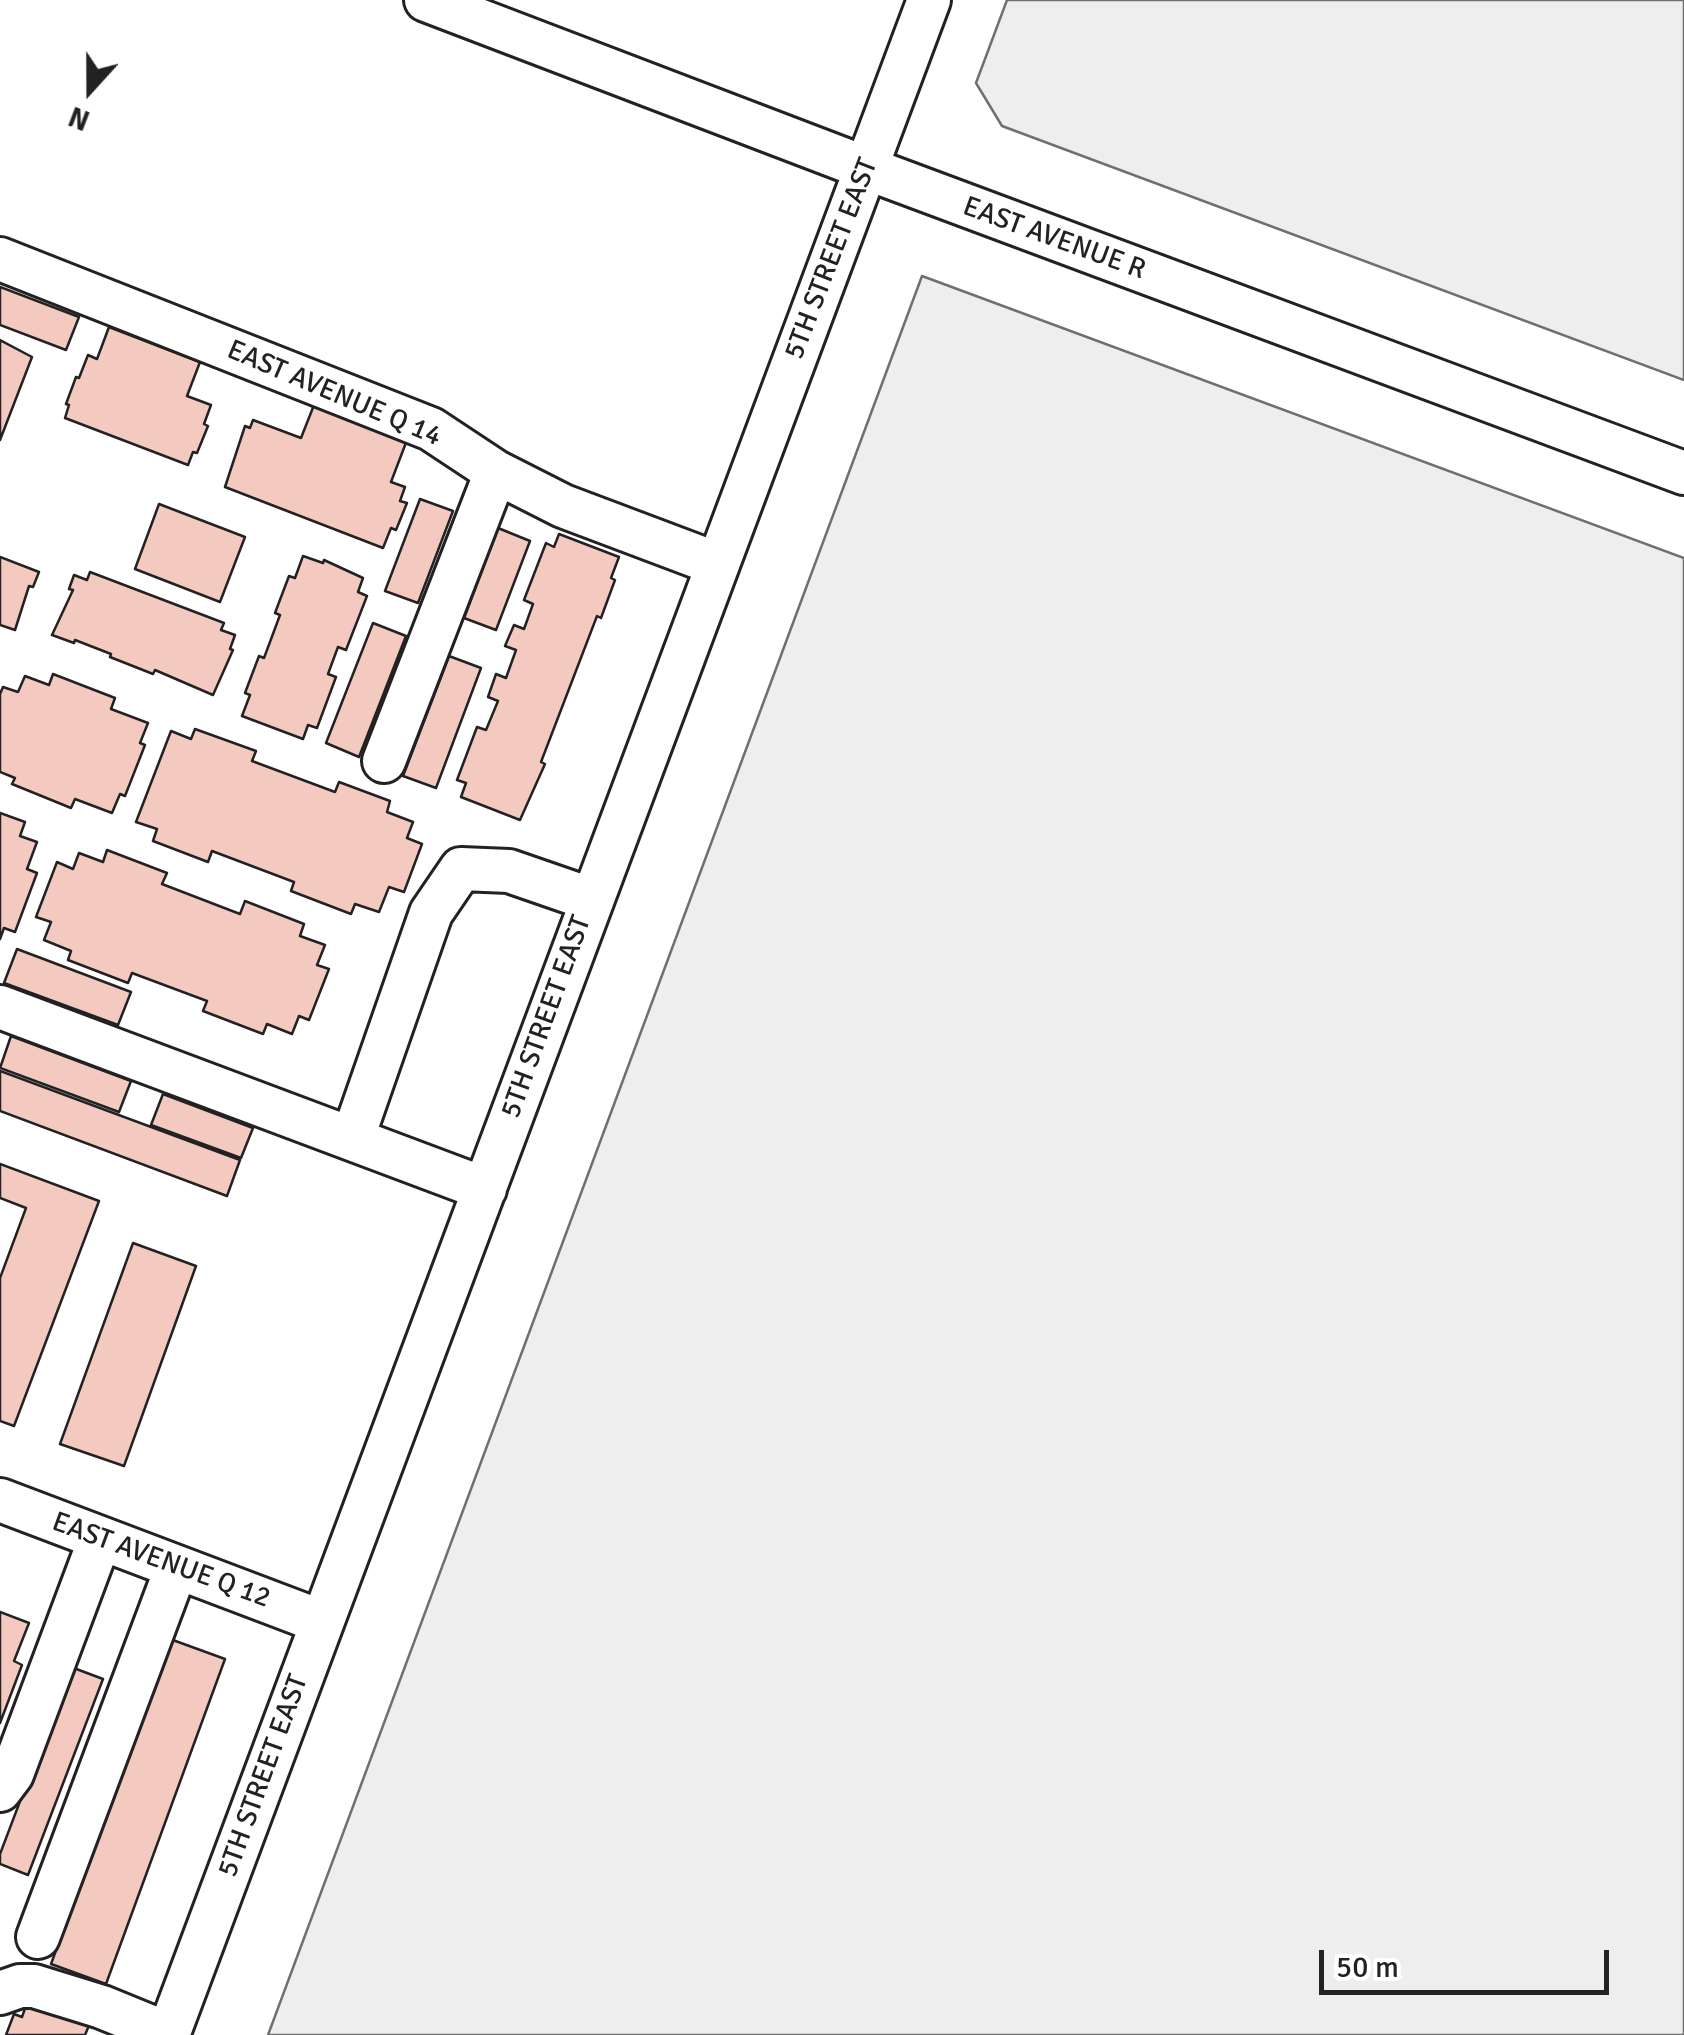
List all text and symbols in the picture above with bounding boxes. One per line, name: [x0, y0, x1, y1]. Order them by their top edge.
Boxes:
north arrow: [40, 40, 140, 140]
text: N: [64, 99, 94, 137]
street label: 5TH STREET EAST: [778, 154, 886, 364]
street label: EAST AVENUE R: [958, 190, 1150, 288]
street label: EAST AVENUE Q 14: [222, 334, 446, 454]
street label: 5TH STREET EAST: [495, 911, 599, 1123]
street label: EAST AVENUE Q 12: [47, 1506, 275, 1616]
street label: 5TH STREET EAST: [212, 1670, 316, 1882]
scale bar: [1324, 1930, 1614, 1992]
text: 50 m: [1336, 1949, 1399, 1986]

